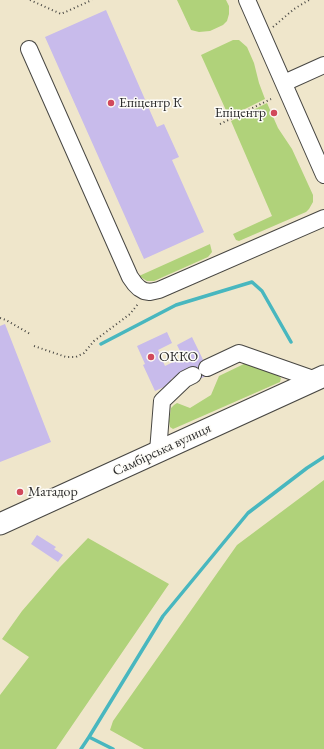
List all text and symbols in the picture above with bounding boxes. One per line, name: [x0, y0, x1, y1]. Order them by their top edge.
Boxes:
place label: Епіцентр К: [119, 95, 182, 111]
marker: Епіцентр К: [106, 98, 116, 108]
place label: Епіцентр: [215, 105, 266, 121]
marker: Епіцентр: [269, 108, 279, 118]
place label: ОККО: [159, 349, 198, 365]
marker: ОККО: [146, 352, 156, 362]
street label: Самбірська вулиця: [110, 420, 214, 480]
place label: Матадор: [28, 484, 78, 500]
marker: Матадор: [15, 487, 25, 497]

